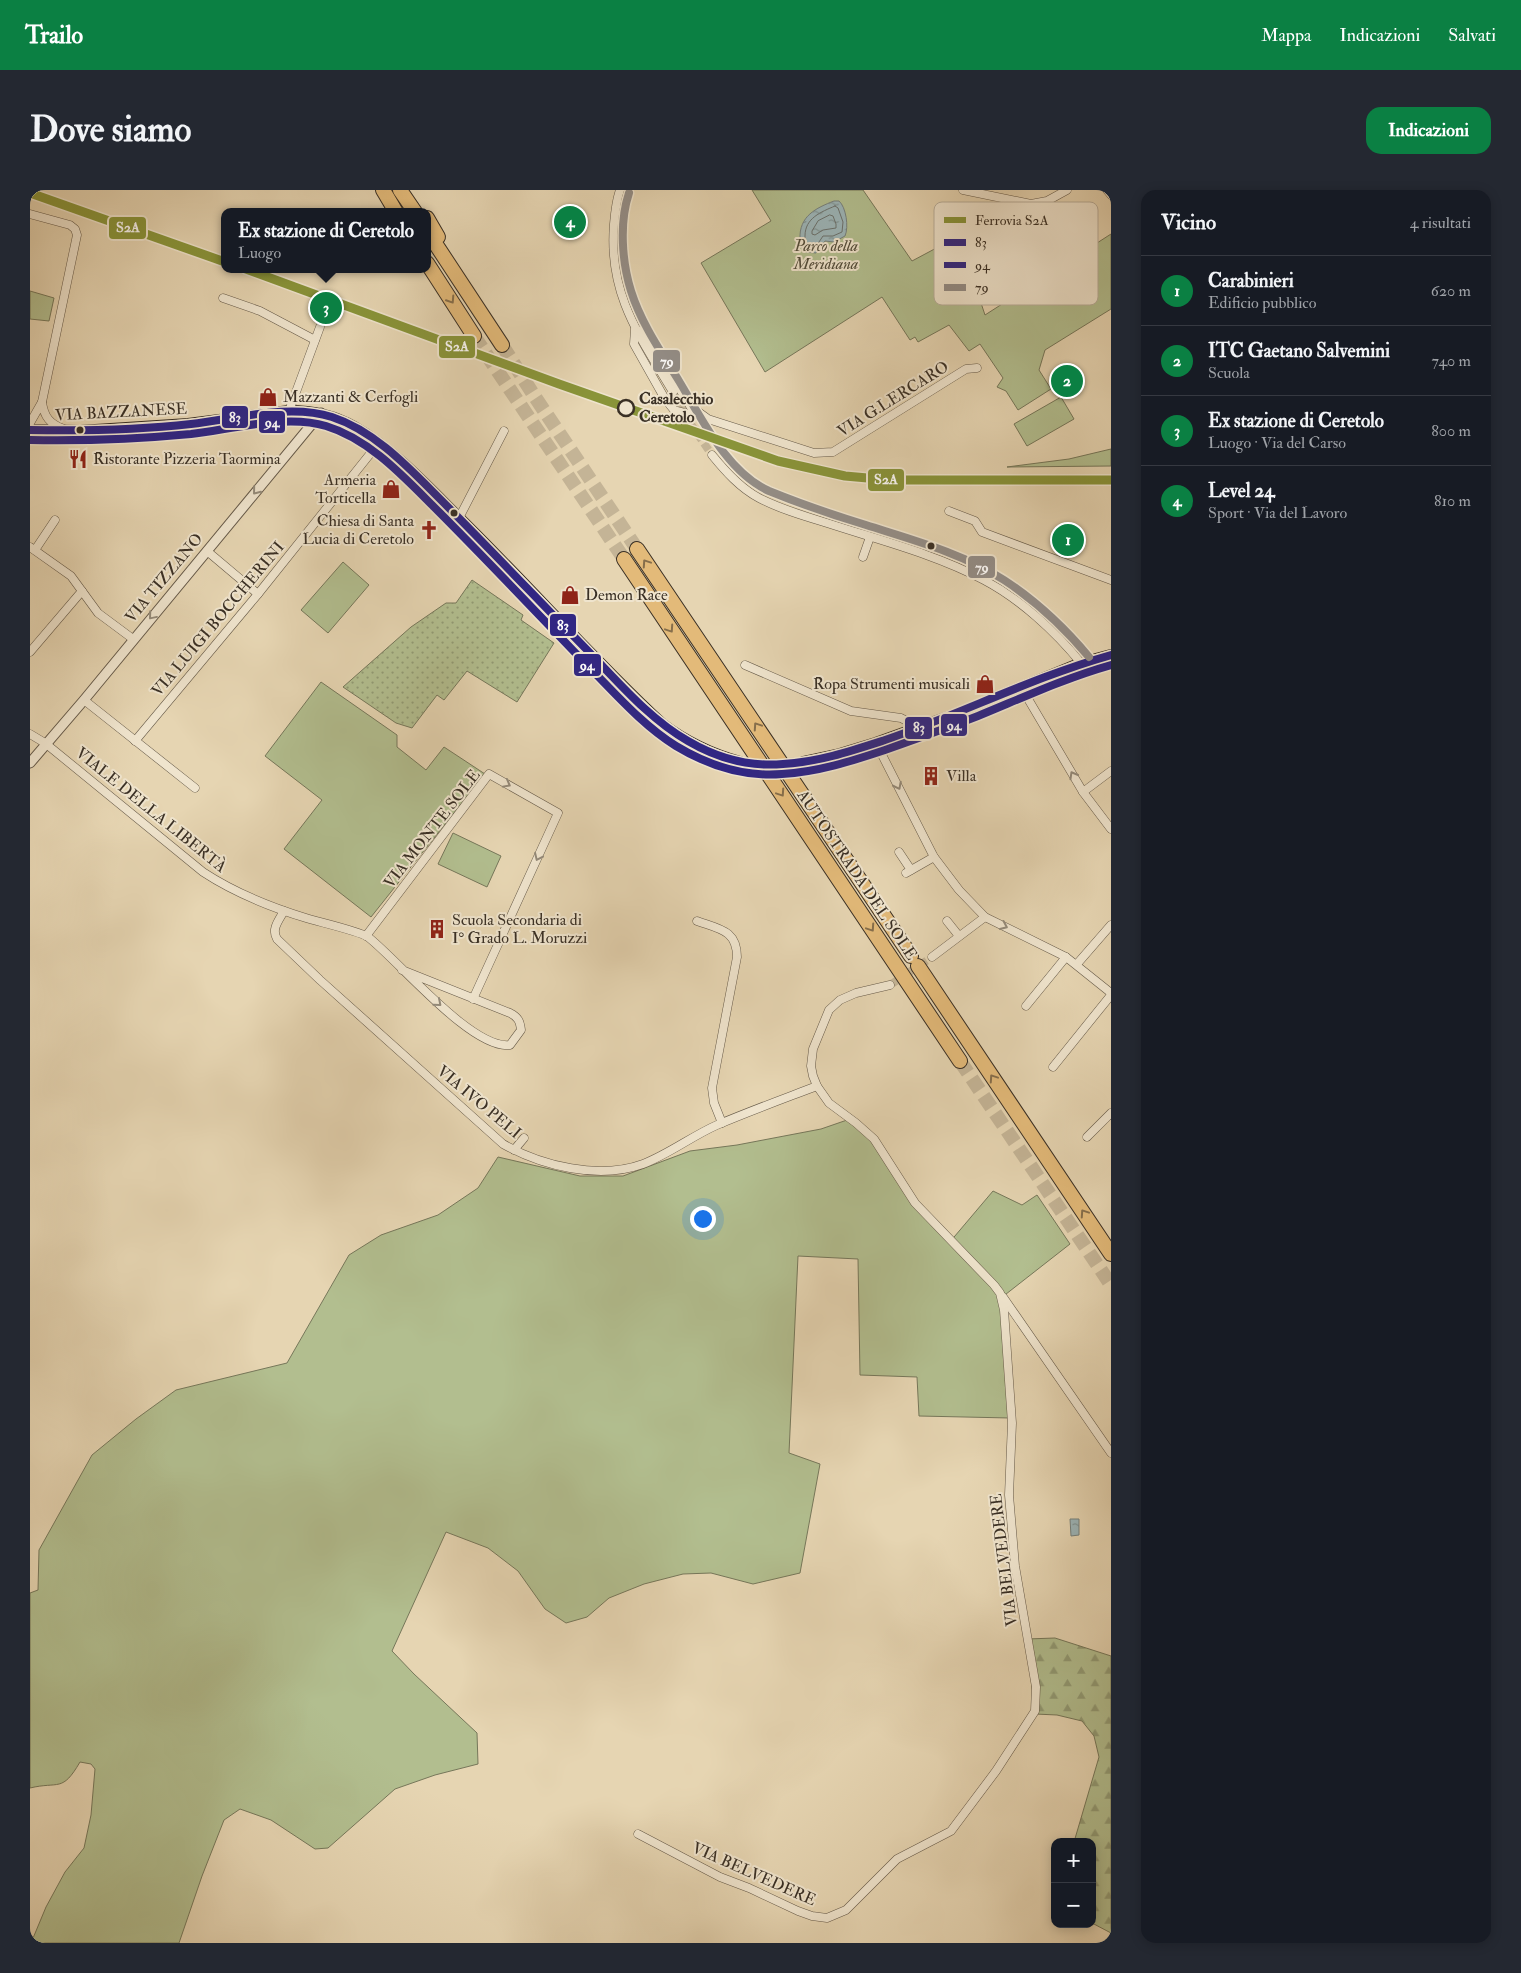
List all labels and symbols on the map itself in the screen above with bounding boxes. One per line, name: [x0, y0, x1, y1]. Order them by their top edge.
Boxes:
legend: [934, 202, 1098, 305]
pin: 4: [554, 203, 586, 241]
text: Ferrovia S2A: [975, 212, 1049, 229]
line badge: S2A: [108, 216, 147, 240]
text: S2A: [116, 219, 140, 236]
text: 83: [975, 234, 987, 251]
park label: Parco della Meridiana: [793, 236, 858, 274]
text: 94: [974, 257, 991, 274]
text: 79: [975, 279, 989, 296]
pin: 3: [310, 289, 342, 327]
one-way arrow: [445, 294, 454, 303]
line badge: S2A: [438, 335, 476, 359]
text: S2A: [445, 338, 469, 355]
line badge: 79: [652, 349, 681, 373]
text: 79: [660, 353, 674, 370]
street label: VIA G.LERCARO: [833, 357, 953, 441]
pin: 2: [1051, 362, 1083, 400]
shop icon: Mazzanti & Cerfogli: [257, 386, 279, 408]
place label: Mazzanti & Cerfogli: [283, 387, 418, 407]
place label: Casalecchio Ceretolo: [639, 389, 713, 427]
street label: VIA BAZZANESE: [54, 399, 188, 425]
marker: Casalecchio Ceretolo: [617, 399, 635, 417]
line badge: 83: [221, 405, 249, 429]
text: 83: [229, 409, 241, 426]
line badge: 94: [258, 410, 286, 434]
text: 94: [263, 414, 281, 431]
unlabelled marker: [75, 425, 85, 435]
restaurant icon: Ristorante Pizzeria Taormina: [67, 448, 89, 470]
place label: Ristorante Pizzeria Taormina: [93, 449, 281, 469]
line badge: S2A: [867, 468, 905, 492]
place label: Armeria Torticella: [315, 470, 376, 508]
text: S2A: [874, 471, 898, 488]
shop icon: Armeria Torticella: [380, 478, 402, 500]
one-way arrow: [254, 485, 262, 494]
unlabelled marker: [449, 508, 459, 518]
place label: Chiesa di Santa Lucia di Ceretolo: [302, 511, 414, 549]
church icon: Chiesa di Santa Lucia di Ceretolo: [418, 519, 440, 541]
pin: 1: [1052, 521, 1084, 559]
street label: VIA TIZZANO: [121, 529, 207, 627]
street label: VIA LUIGI BOCCHERINI: [147, 538, 289, 700]
unlabelled marker: [926, 541, 936, 551]
line badge: 79: [967, 555, 996, 579]
one-way arrow: [643, 559, 652, 568]
text: 79: [975, 559, 989, 576]
shop icon: Demon Race: [559, 584, 581, 606]
place label: Demon Race: [585, 585, 668, 605]
one-way arrow: [149, 610, 158, 619]
line badge: 83: [549, 613, 577, 637]
text: 83: [557, 617, 569, 634]
one-way arrow: [664, 623, 674, 632]
line badge: 94: [573, 653, 602, 677]
text: 94: [578, 657, 596, 674]
shop icon: Ropa Strumenti musicali: [974, 673, 996, 695]
place label: Ropa Strumenti musicali: [813, 674, 970, 695]
line badge: 94: [940, 713, 968, 737]
line badge: 83: [904, 716, 933, 740]
text: 94: [945, 717, 963, 734]
text: 83: [913, 719, 925, 736]
one-way arrow: [753, 723, 763, 732]
street label: VIALE DELLA LIBERTÀ: [71, 743, 231, 877]
building icon: Villa: [920, 765, 942, 787]
street label: VIA MONTE SOLE: [379, 766, 485, 892]
place label: Villa: [946, 766, 977, 786]
one-way arrow: [1070, 772, 1080, 781]
one-way arrow: [502, 778, 511, 788]
one-way arrow: [892, 781, 902, 790]
street label: AUTOSTRADA DEL SOLE: [792, 785, 921, 964]
one-way arrow: [774, 787, 784, 796]
one-way arrow: [534, 852, 544, 861]
place label: Scuola Secondaria di I° Grado L. Moruzzi: [452, 910, 587, 948]
building icon: Scuola Secondaria di I° Grado L. Moruzzi: [426, 918, 448, 940]
one-way arrow: [999, 919, 1008, 930]
one-way arrow: [865, 922, 874, 931]
one-way arrow: [433, 998, 442, 1007]
street label: VIA IVO PELI: [433, 1061, 525, 1143]
one-way arrow: [990, 1074, 999, 1084]
your location: [690, 1206, 716, 1232]
one-way arrow: [1081, 1209, 1090, 1219]
street label: VIA BELVEDERE: [986, 1492, 1022, 1628]
street label: VIA BELVEDERE: [689, 1838, 819, 1910]

